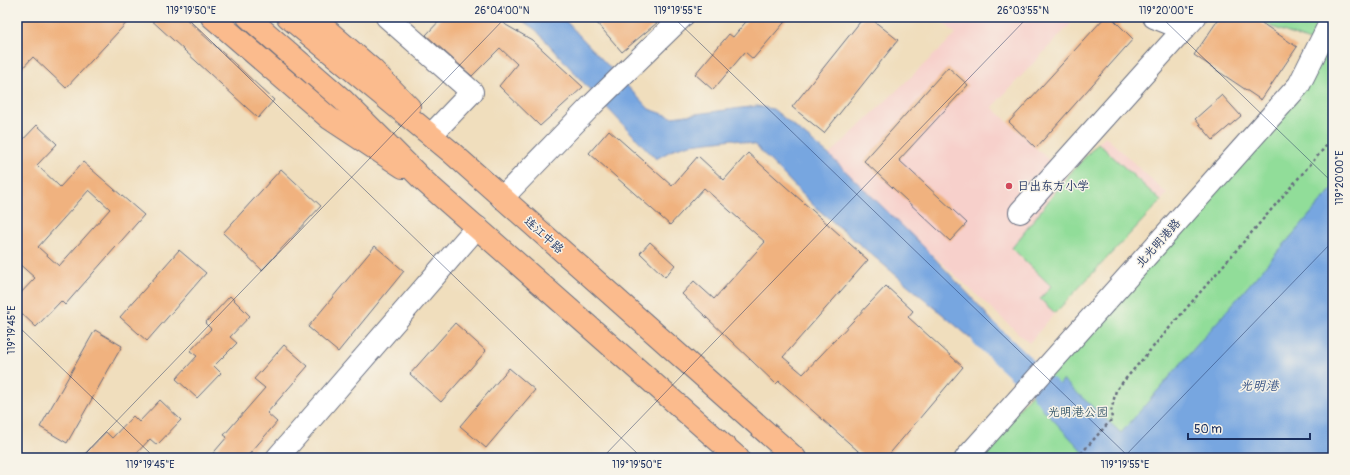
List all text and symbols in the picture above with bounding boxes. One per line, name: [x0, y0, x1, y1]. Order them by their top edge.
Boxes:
text: 119°19'50"E: [166, 5, 216, 17]
text: 26°04'00"N: [475, 5, 530, 17]
text: 119°19'55"E: [654, 5, 702, 17]
text: 26°03'55"N: [997, 5, 1049, 17]
text: 119°20'00"E: [1139, 5, 1193, 17]
text: 119°20'00"E: [1334, 151, 1346, 205]
place label: 日出东方小学: [1017, 179, 1089, 194]
marker: 日出东方小学: [1004, 181, 1014, 191]
street label: 连江中路: [521, 214, 567, 257]
street label: 北光明港路: [1133, 216, 1184, 271]
text: 119°19'45"E: [6, 306, 18, 354]
water label: 光明港: [1239, 378, 1280, 394]
park label: 光明港公园: [1048, 405, 1108, 420]
scale bar: [1188, 415, 1310, 441]
text: 50 m: [1194, 422, 1222, 437]
text: 119°19'45"E: [126, 459, 174, 471]
text: 119°19'50"E: [612, 459, 662, 471]
text: 119°19'55"E: [1101, 459, 1149, 471]

